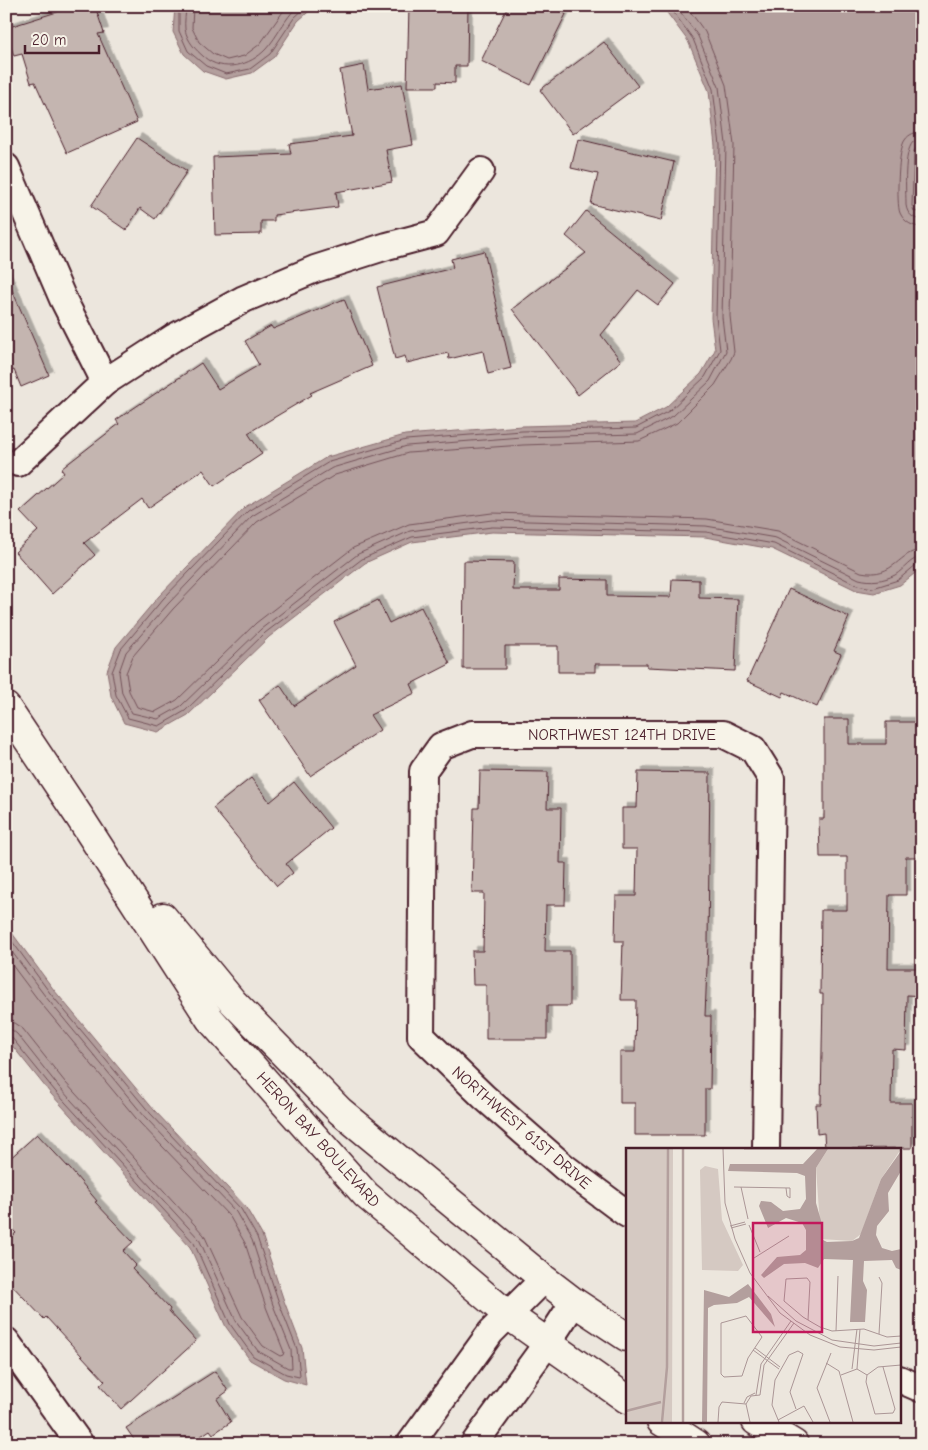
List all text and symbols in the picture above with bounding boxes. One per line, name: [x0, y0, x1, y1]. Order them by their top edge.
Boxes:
scale bar: [25, 22, 99, 54]
text: 20 m: [32, 31, 66, 49]
street label: NORTHWEST 124TH DRIVE: [528, 726, 716, 744]
street label: NORTHWEST 61ST DRIVE: [448, 1063, 595, 1193]
street label: HERON BAY BOULEVARD: [253, 1068, 384, 1211]
inset map: [626, 1148, 900, 1422]

